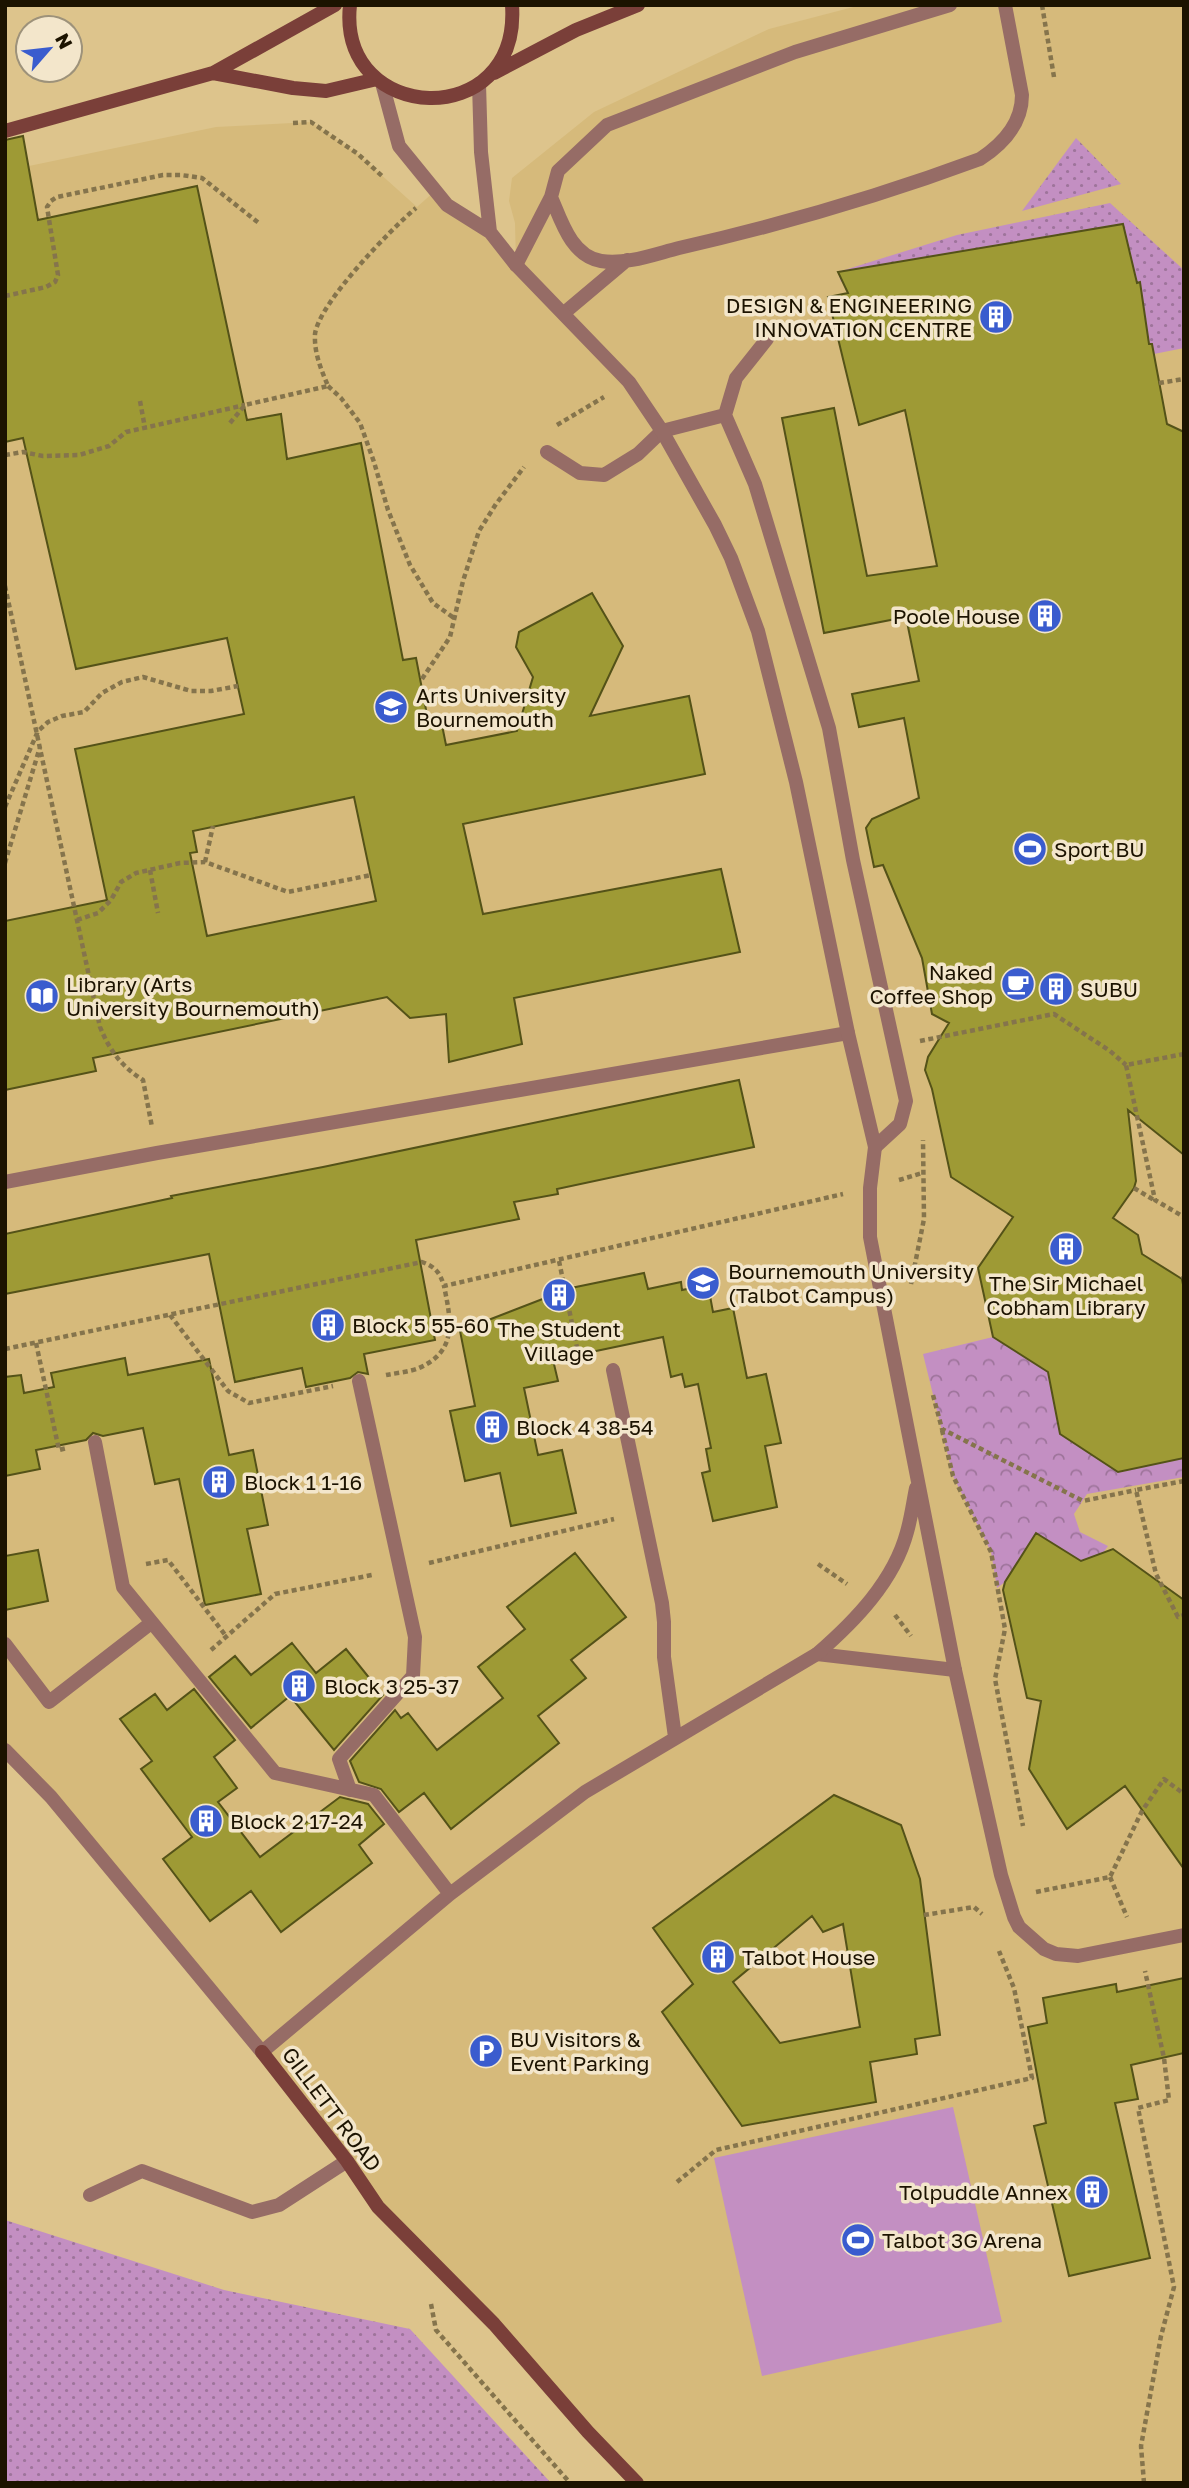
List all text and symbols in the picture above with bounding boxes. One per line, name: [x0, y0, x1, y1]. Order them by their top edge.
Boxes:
north arrow: [14, 14, 84, 84]
text: N: [51, 29, 78, 53]
place label: DESIGN & ENGINEERING INNOVATION CENTRE: [726, 292, 972, 342]
building icon: DESIGN & ENGINEERING INNOVATION CENTRE: [977, 298, 1015, 336]
building icon: Poole House: [1026, 597, 1064, 635]
place label: Poole House: [893, 603, 1020, 629]
place label: Arts University Bournemouth: [416, 682, 567, 732]
school or university icon: Arts University Bournemouth: [372, 688, 410, 726]
sports icon: Sport BU: [1011, 830, 1049, 868]
place label: Sport BU: [1054, 836, 1145, 862]
place label: Naked Coffee Shop: [870, 959, 993, 1009]
cafe icon: Naked Coffee Shop: [999, 965, 1037, 1003]
building icon: SUBU: [1037, 970, 1075, 1008]
place label: Library (Arts University Bournemouth): [66, 971, 320, 1021]
place label: SUBU: [1080, 976, 1138, 1002]
library icon: Library (Arts University Bournemouth): [23, 977, 61, 1015]
building icon: The Sir Michael Cobham Library: [1047, 1230, 1085, 1268]
place label: Bournemouth University (Talbot Campus): [728, 1258, 974, 1308]
school or university icon: Bournemouth University (Talbot Campus): [684, 1264, 722, 1302]
place label: The Sir Michael Cobham Library: [986, 1270, 1146, 1320]
building icon: The Student Village: [540, 1276, 578, 1314]
building icon: Block 5 55-60: [309, 1306, 347, 1344]
place label: Block 5 55-60: [352, 1312, 489, 1338]
place label: The Student Village: [497, 1316, 621, 1366]
building icon: Block 4 38-54: [473, 1408, 511, 1446]
place label: Block 4 38-54: [516, 1414, 654, 1440]
building icon: Block 1 1-16: [200, 1463, 238, 1501]
place label: Block 1 1-16: [244, 1469, 362, 1495]
building icon: Block 3 25-37: [280, 1667, 318, 1705]
place label: Block 3 25-37: [324, 1673, 459, 1699]
building icon: Block 2 17-24: [187, 1802, 225, 1840]
place label: Block 2 17-24: [230, 1808, 363, 1834]
building icon: Talbot House: [699, 1938, 737, 1976]
place label: Talbot House: [742, 1944, 875, 1970]
place label: BU Visitors & Event Parking: [510, 2026, 649, 2076]
parking icon: BU Visitors & Event Parking: [467, 2032, 505, 2070]
street label: GILLETT ROAD: [277, 2042, 387, 2176]
building icon: Tolpuddle Annex: [1073, 2173, 1111, 2211]
place label: Tolpuddle Annex: [899, 2179, 1068, 2205]
sports icon: Talbot 3G Arena: [839, 2221, 877, 2259]
place label: Talbot 3G Arena: [882, 2227, 1042, 2253]

